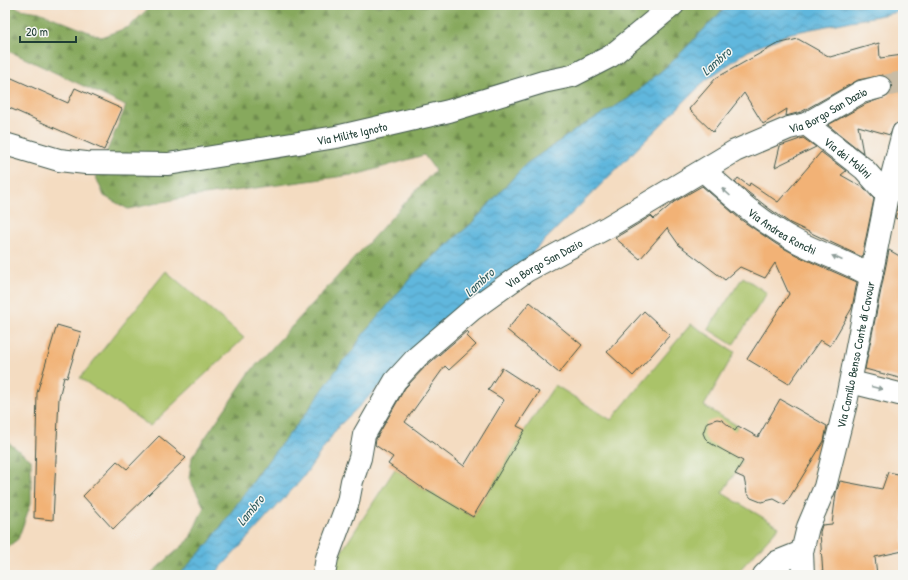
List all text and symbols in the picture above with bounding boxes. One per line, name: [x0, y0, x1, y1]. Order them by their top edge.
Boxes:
scale bar: [20, 18, 76, 44]
text: 20 m: [26, 23, 48, 40]
water label: Lambro: [697, 42, 736, 79]
street label: Via Borgo San Dazio: [787, 82, 869, 136]
street label: Via Milite Ignoto: [315, 117, 389, 148]
street label: Via dei Molini: [821, 133, 877, 182]
one-way arrow: [721, 187, 731, 196]
street label: Via Andrea Ronchi: [744, 203, 819, 258]
street label: Via Borgo San Dazio: [501, 234, 585, 292]
one-way arrow: [831, 255, 842, 261]
water label: Lambro: [460, 262, 499, 300]
street label: Via Camillo Benso Conte di Cavour: [832, 279, 878, 430]
one-way arrow: [871, 385, 883, 391]
water label: Lambro: [232, 490, 269, 529]

